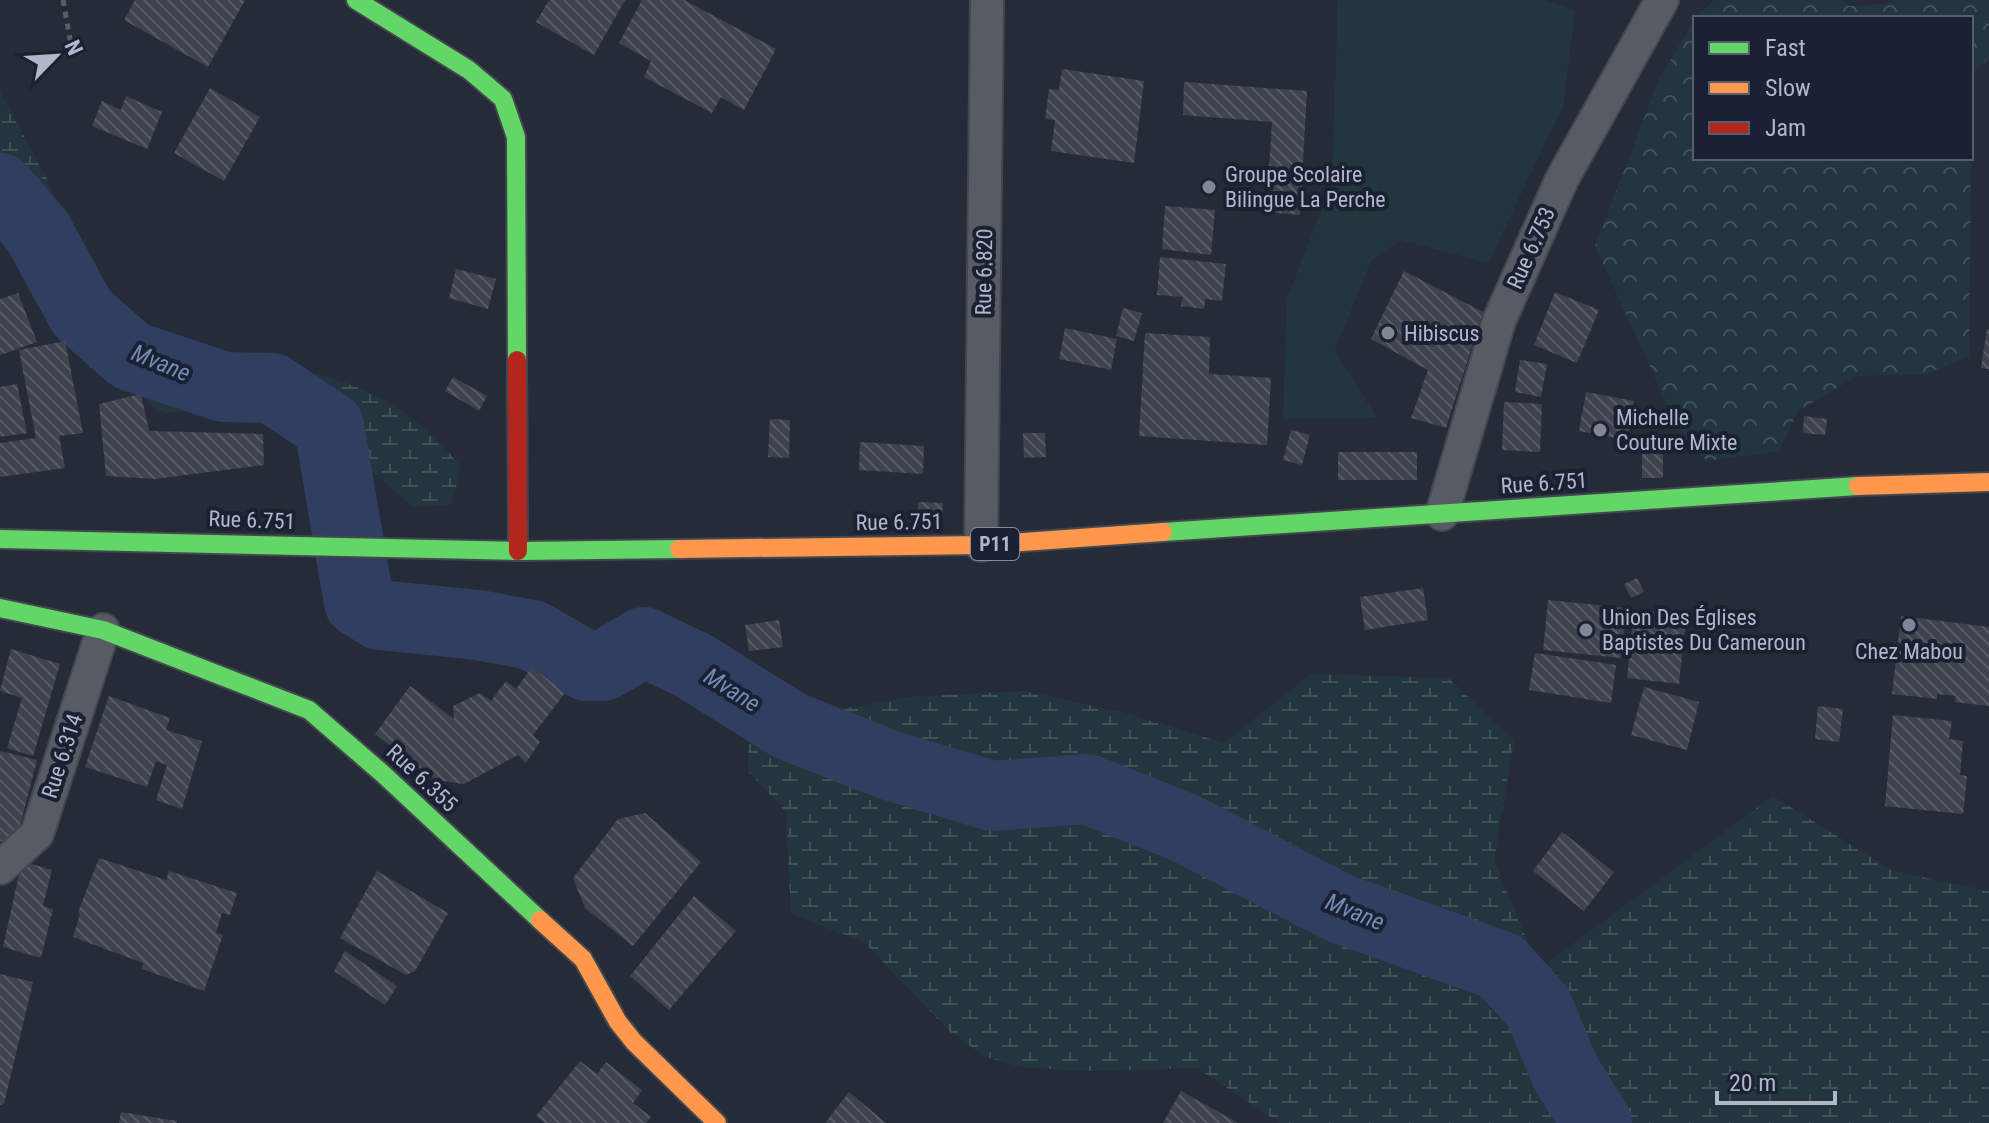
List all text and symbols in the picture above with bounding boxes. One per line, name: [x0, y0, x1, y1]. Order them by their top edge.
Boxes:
north arrow: [16, 16, 96, 96]
legend: [1693, 16, 1973, 160]
text: Fast: [1765, 34, 1806, 62]
text: N: [59, 36, 88, 59]
text: Slow: [1765, 74, 1811, 102]
text: Jam: [1765, 114, 1806, 142]
place label: Groupe Scolaire Bilingue La Perche: [1225, 162, 1386, 212]
marker: Groupe Scolaire Bilingue La Perche: [1200, 178, 1218, 196]
street label: Rue 6.753: [1502, 203, 1560, 293]
street label: Rue 6.820: [971, 228, 997, 316]
place label: Hibiscus: [1404, 321, 1479, 346]
marker: Hibiscus: [1379, 324, 1397, 342]
water label: Mvane: [128, 339, 194, 387]
place label: Michelle Couture Mixte: [1616, 405, 1737, 455]
marker: Michelle Couture Mixte: [1591, 421, 1609, 439]
street label: Rue 6.751: [1500, 467, 1588, 499]
street label: Rue 6.751: [208, 506, 296, 534]
street label: Rue 6.751: [855, 509, 943, 535]
road number: P11: [971, 528, 1019, 560]
place label: Union Des Églises Baptistes Du Cameroun: [1602, 605, 1806, 655]
marker: Chez Mabou: [1900, 616, 1918, 634]
marker: Union Des Églises Baptistes Du Cameroun: [1577, 621, 1595, 639]
place label: Chez Mabou: [1855, 639, 1963, 664]
water label: Mvane: [699, 662, 765, 718]
street label: Rue 6.314: [37, 711, 87, 801]
street label: Rue 6.355: [382, 739, 462, 817]
water label: Mvane: [1322, 888, 1388, 936]
scale bar: [1717, 1055, 1835, 1105]
text: 20 m: [1729, 1069, 1776, 1097]

